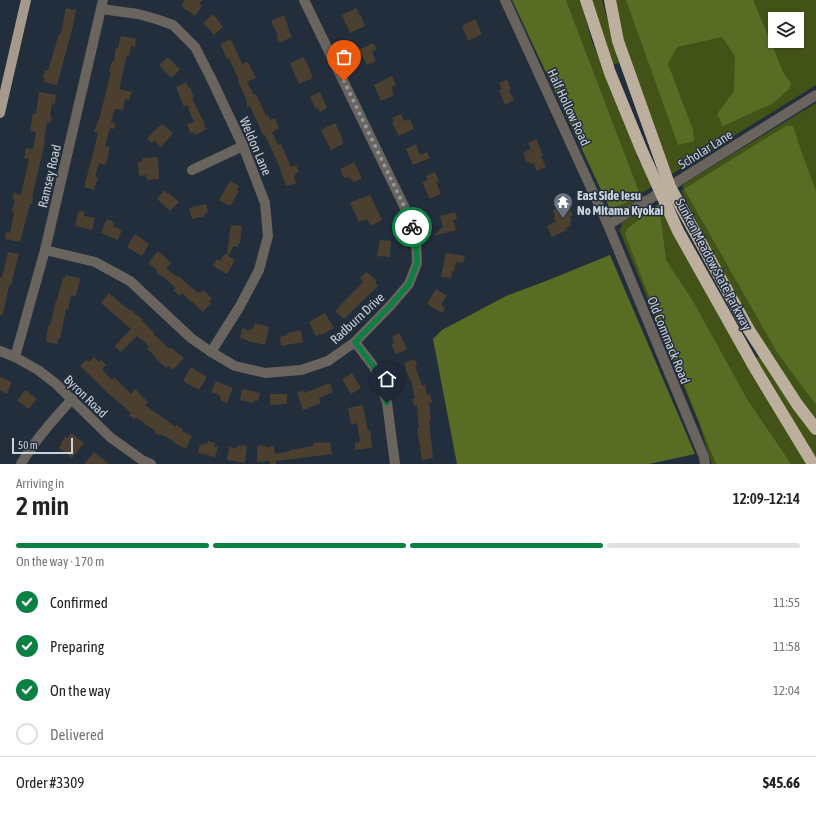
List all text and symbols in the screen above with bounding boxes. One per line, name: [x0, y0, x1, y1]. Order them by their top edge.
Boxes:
map controls: [768, 12, 804, 48]
button: layers: [768, 12, 804, 48]
pin: [327, 40, 361, 81]
icon: bag: [333, 46, 355, 68]
street label: Half Hollow Road: [544, 66, 593, 148]
street label: Weldon Lane: [237, 115, 275, 178]
street label: Scholar Lane: [675, 127, 735, 172]
street label: Ramsey Road: [35, 143, 64, 209]
place label: East Side Iesu No Mitama Kyokai: [577, 188, 663, 218]
temple icon: East Side Iesu No Mitama Kyokai: [552, 191, 574, 219]
street label: Sunken Meadow State Parkway: [672, 196, 755, 333]
courier: [392, 207, 432, 247]
icon: bike: [401, 216, 423, 238]
street label: Radburn Drive: [327, 290, 388, 347]
street label: Old Commack Road: [644, 294, 693, 386]
pin: [370, 362, 404, 403]
icon: home: [376, 368, 398, 390]
street label: Byron Road: [61, 372, 110, 421]
scale bar: [12, 436, 73, 455]
text: 50 m: [18, 439, 38, 451]
text: Arriving in: [16, 476, 64, 491]
text: 12:09–12:14: [733, 490, 800, 507]
text: 2 min: [16, 491, 69, 521]
text: On the way · 170 m: [16, 554, 104, 569]
icon: check: [16, 591, 38, 613]
text: Confirmed: [50, 594, 108, 611]
text: 11:55: [773, 595, 800, 610]
icon: check: [16, 635, 38, 657]
text: Preparing: [50, 638, 104, 655]
text: 11:58: [773, 639, 800, 654]
icon: check: [16, 679, 38, 701]
text: On the way: [50, 682, 111, 699]
text: 12:04: [773, 683, 800, 698]
text: Delivered: [50, 726, 104, 743]
text: Order #3309: [16, 774, 84, 791]
text: $45.66: [763, 774, 800, 791]

